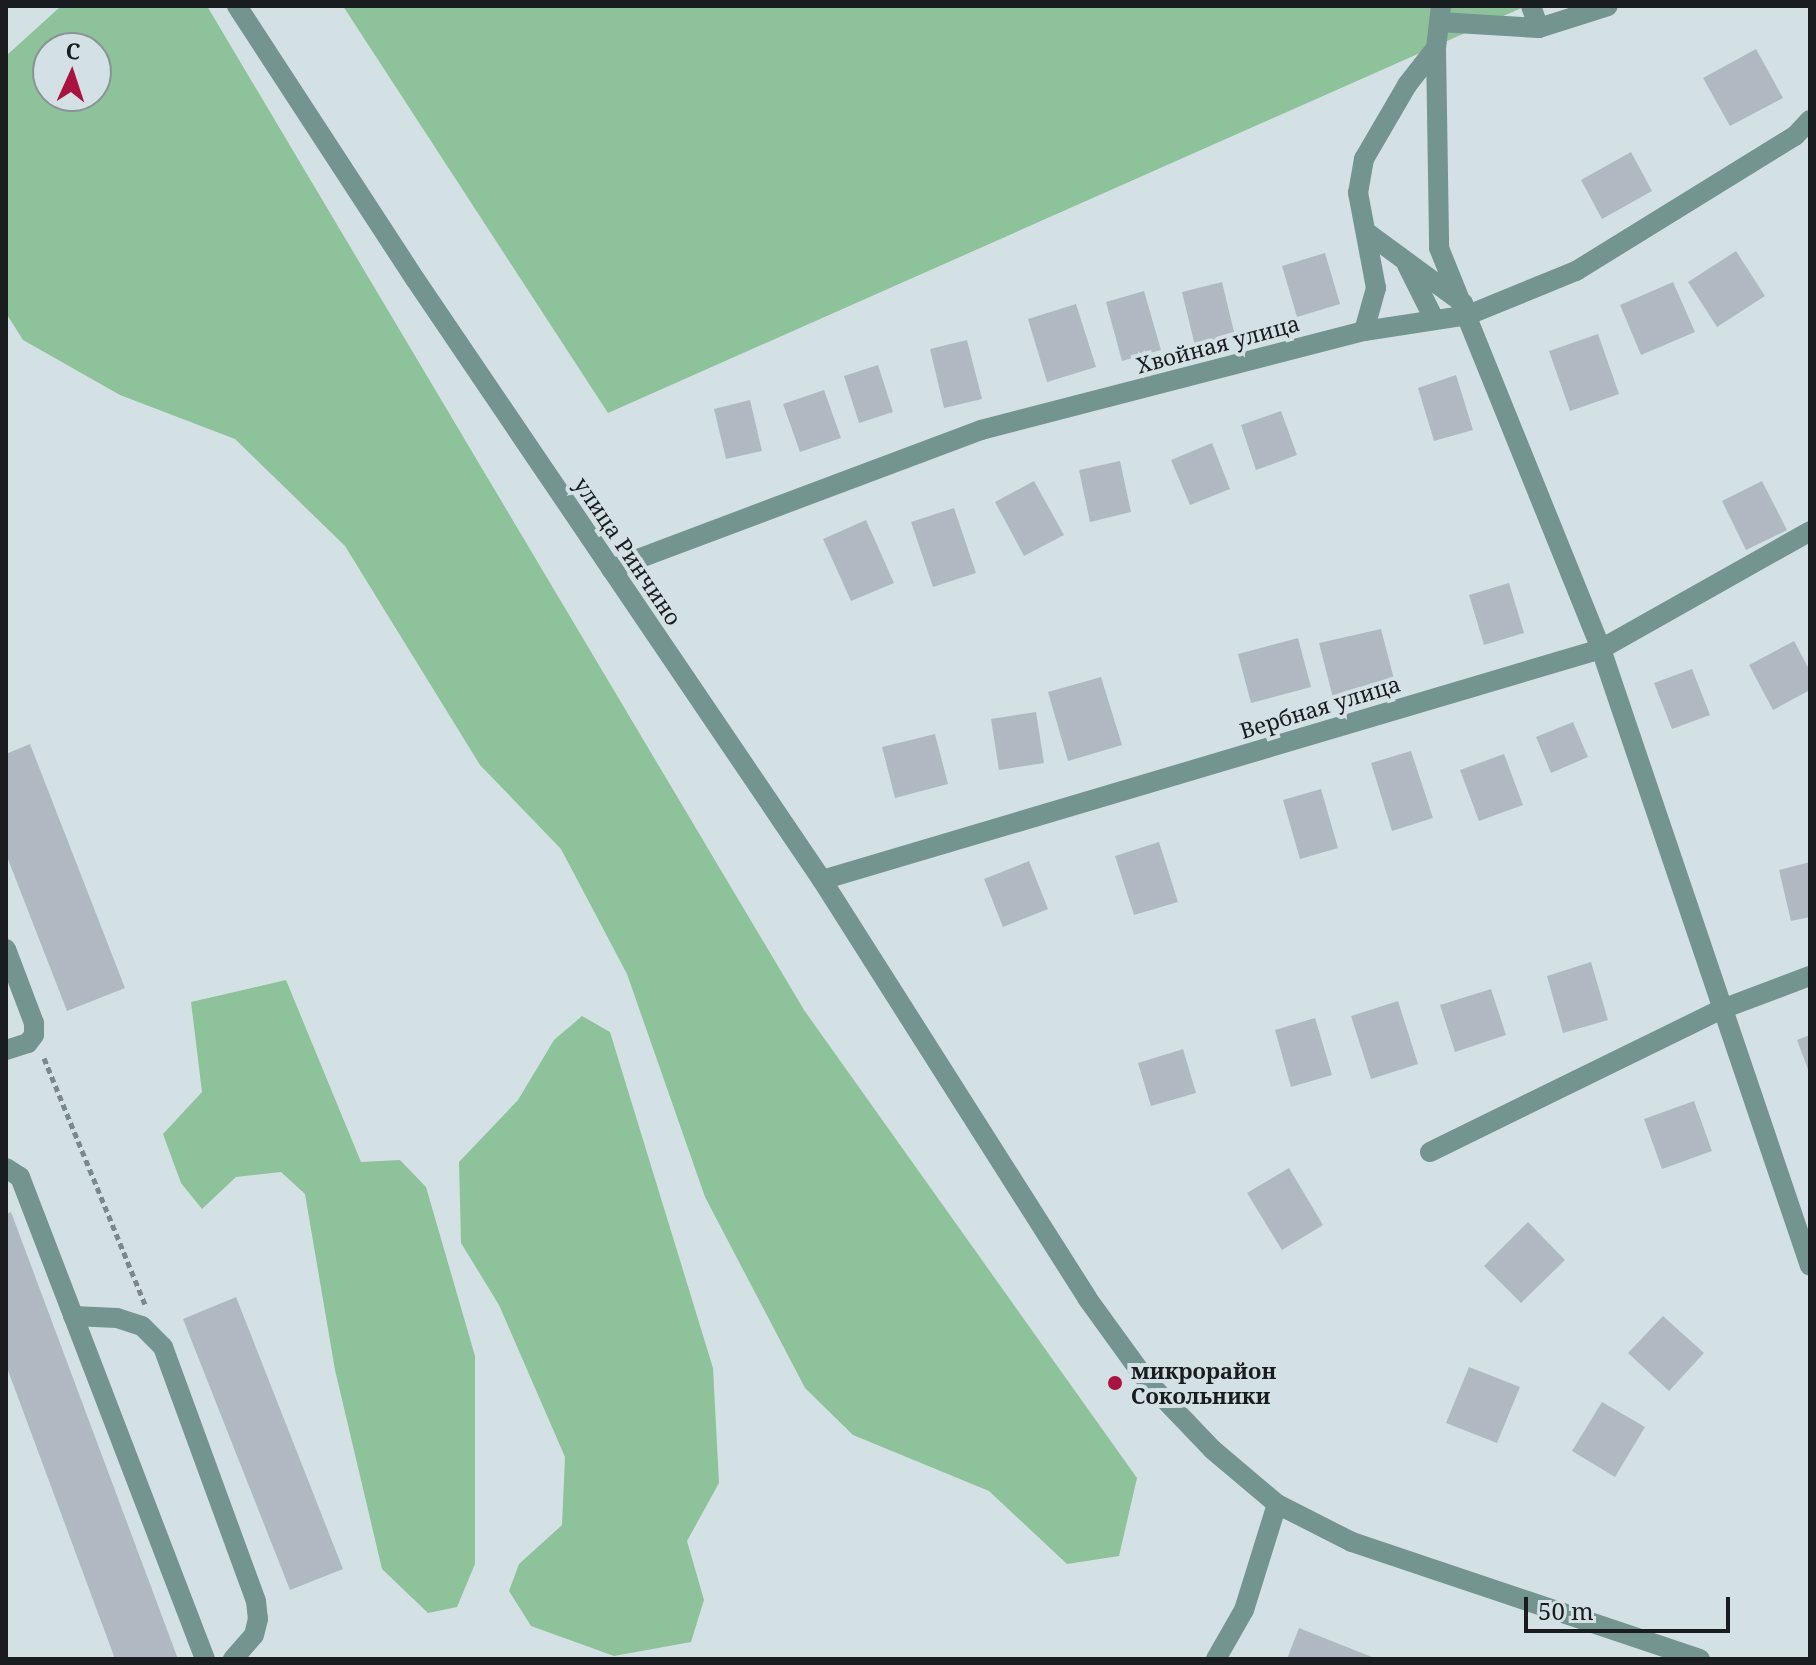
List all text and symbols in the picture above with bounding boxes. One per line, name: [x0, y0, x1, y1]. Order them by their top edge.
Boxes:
north arrow: [32, 32, 112, 112]
text: С: [65, 35, 81, 65]
street label: Хвойная улица: [1134, 310, 1302, 378]
street label: улица Ринчино: [569, 472, 687, 630]
street label: Вербная улица: [1237, 670, 1403, 744]
place label: микрорайон Сокольники: [1131, 1357, 1276, 1408]
marker: микрорайон Сокольники: [1106, 1374, 1124, 1392]
scale bar: [1528, 1581, 1734, 1631]
text: 50 m: [1538, 1594, 1594, 1627]

